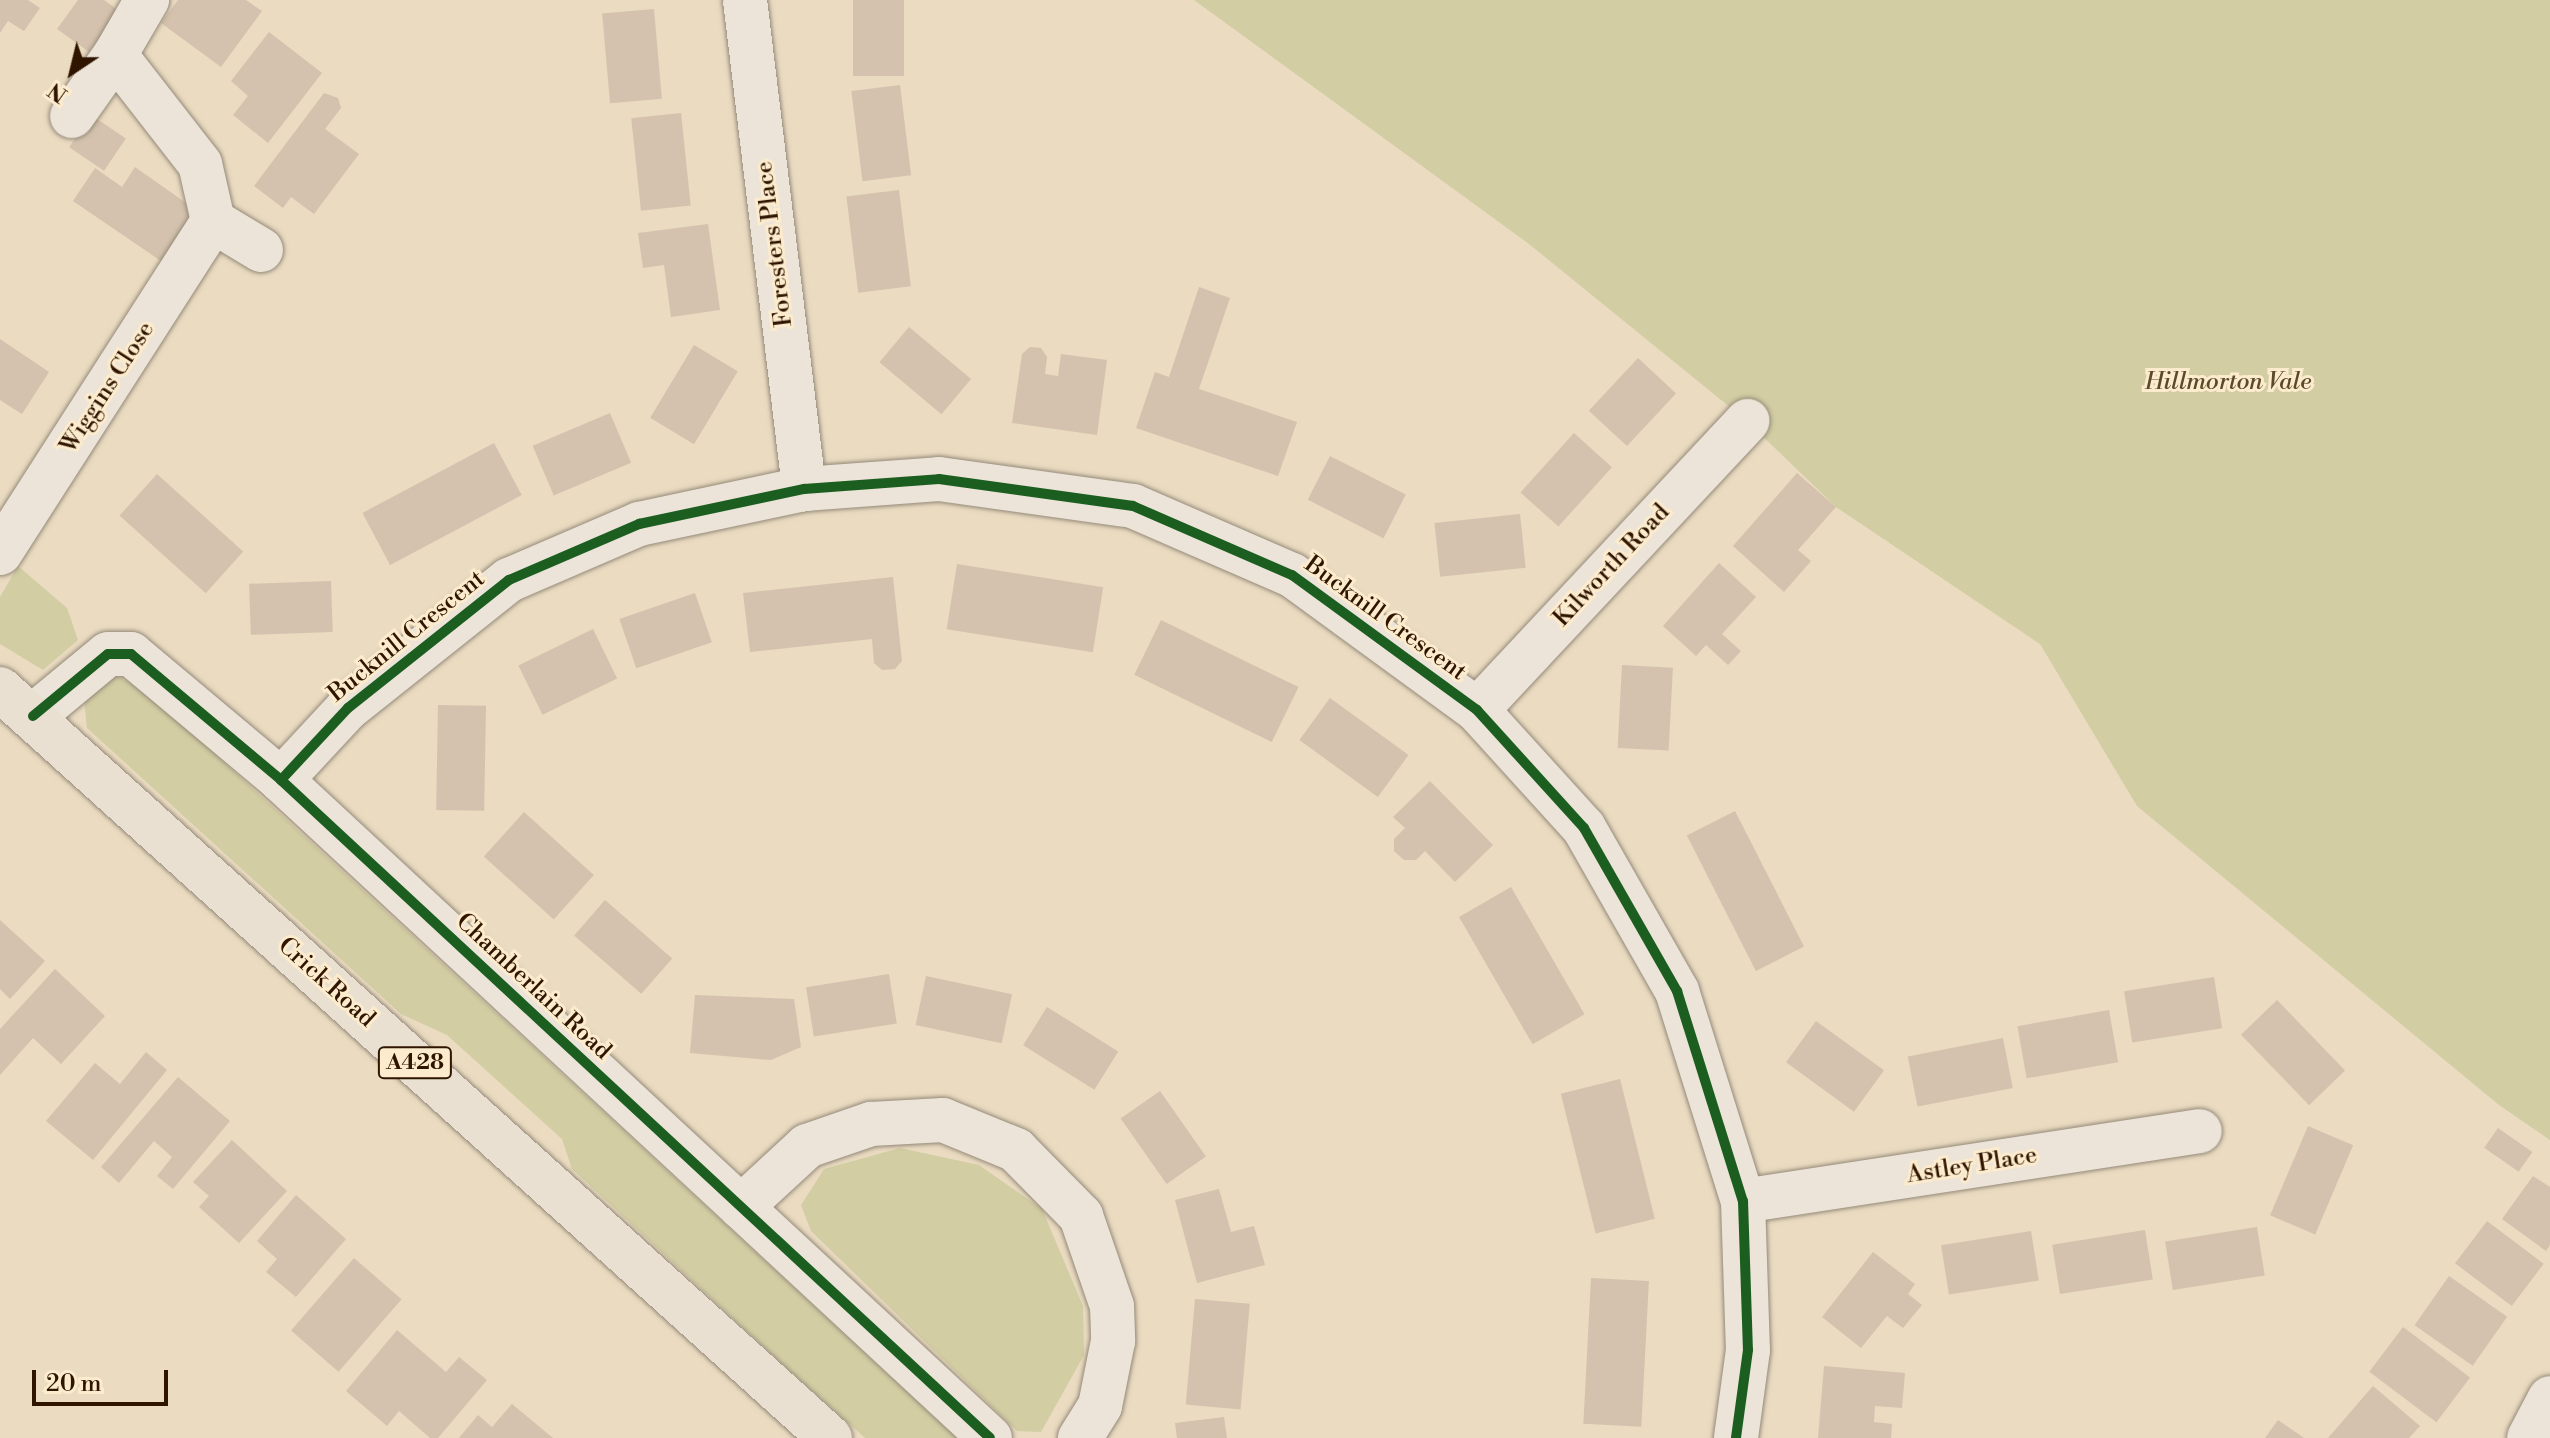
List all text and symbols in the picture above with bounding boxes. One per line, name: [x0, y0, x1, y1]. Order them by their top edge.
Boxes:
north arrow: [32, 32, 112, 112]
text: N: [43, 76, 73, 108]
street label: Foresters Place: [751, 160, 799, 328]
street label: Wiggins Close: [55, 317, 161, 459]
park label: Hillmorton Vale: [2145, 369, 2311, 397]
street label: Kilworth Road: [1548, 499, 1676, 633]
street label: Bucknill Crescent: [1299, 551, 1471, 687]
street label: Bucknill Crescent: [323, 565, 491, 709]
street label: Chamberlain Road: [449, 908, 617, 1066]
street label: Crick Road: [272, 932, 380, 1034]
road number: A428: [377, 1045, 453, 1081]
street label: Astley Place: [1905, 1141, 2039, 1191]
scale bar: [36, 1354, 172, 1404]
text: 20 m: [46, 1369, 102, 1399]

